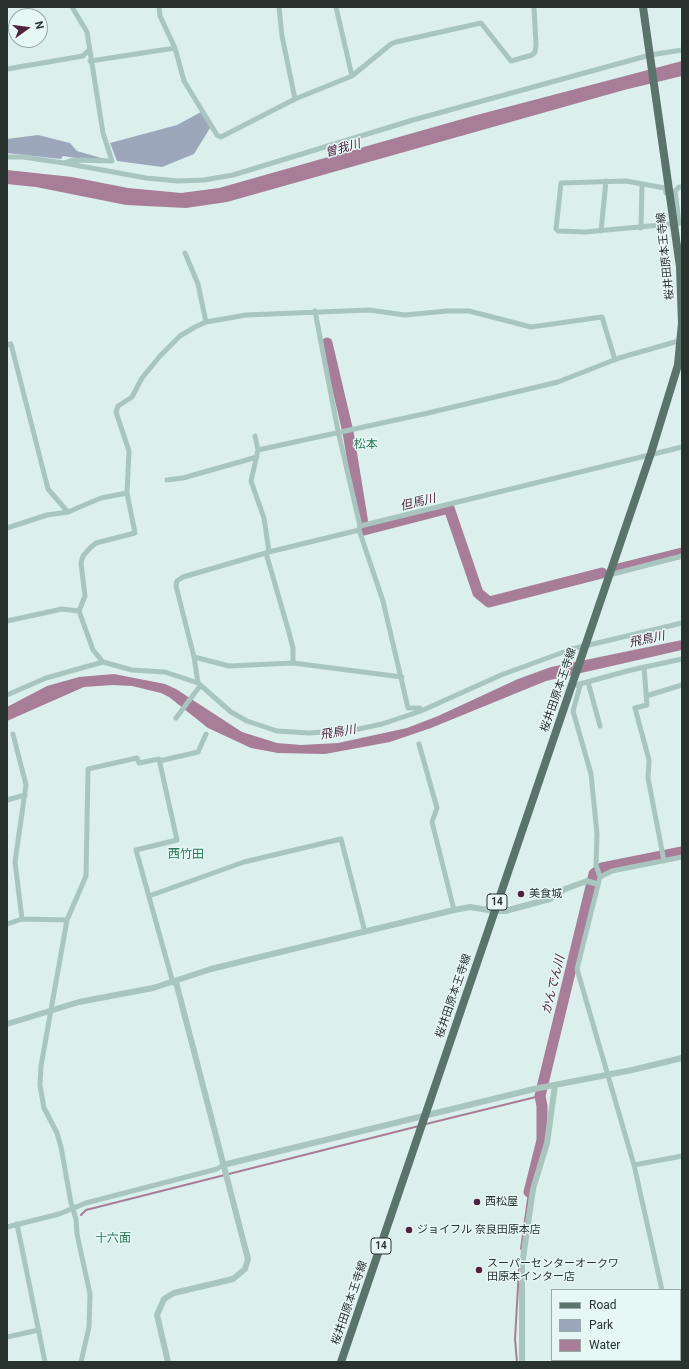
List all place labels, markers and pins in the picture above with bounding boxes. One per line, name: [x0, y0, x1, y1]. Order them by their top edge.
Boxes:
place label: 美食城: [529, 887, 562, 901]
marker: 美食城: [516, 889, 526, 899]
place label: 西松屋: [485, 1195, 518, 1209]
marker: 西松屋: [472, 1197, 482, 1207]
place label: ジョイフル 奈良田原本店: [417, 1223, 541, 1237]
marker: ジョイフル 奈良田原本店: [404, 1225, 414, 1235]
place label: スーパーセンターオークワ 田原本インター店: [487, 1257, 619, 1283]
marker: スーパーセンターオークワ 田原本インター店: [474, 1265, 484, 1275]

